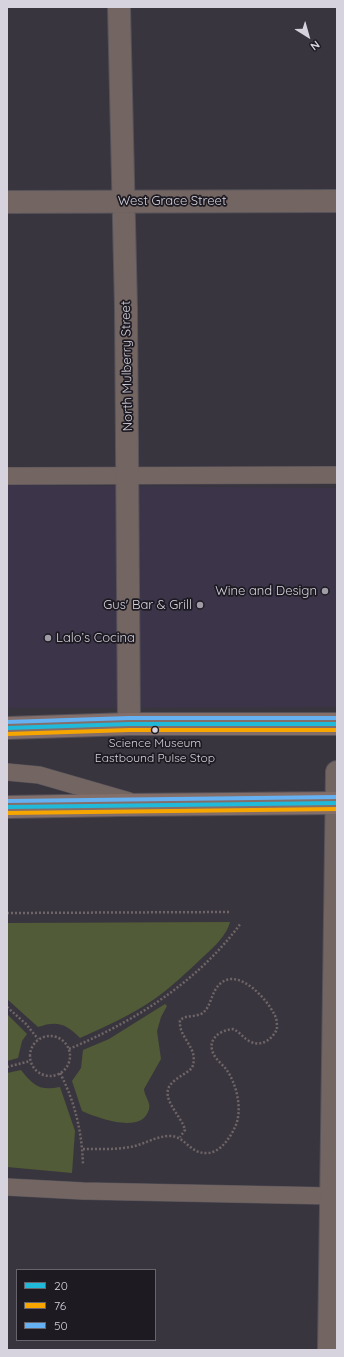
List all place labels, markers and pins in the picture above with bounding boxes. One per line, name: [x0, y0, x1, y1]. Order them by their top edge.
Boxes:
place label: Wine and Design: [215, 583, 317, 599]
marker: Wine and Design: [320, 586, 330, 596]
place label: Gus' Bar & Grill: [103, 597, 192, 613]
marker: Gus' Bar & Grill: [195, 600, 205, 610]
place label: Lalo’s Cocina: [56, 630, 135, 646]
marker: Lalo’s Cocina: [43, 633, 53, 643]
marker: Science Museum Eastbound Pulse Stop: [150, 725, 160, 735]
place label: Science Museum Eastbound Pulse Stop: [95, 736, 215, 764]

